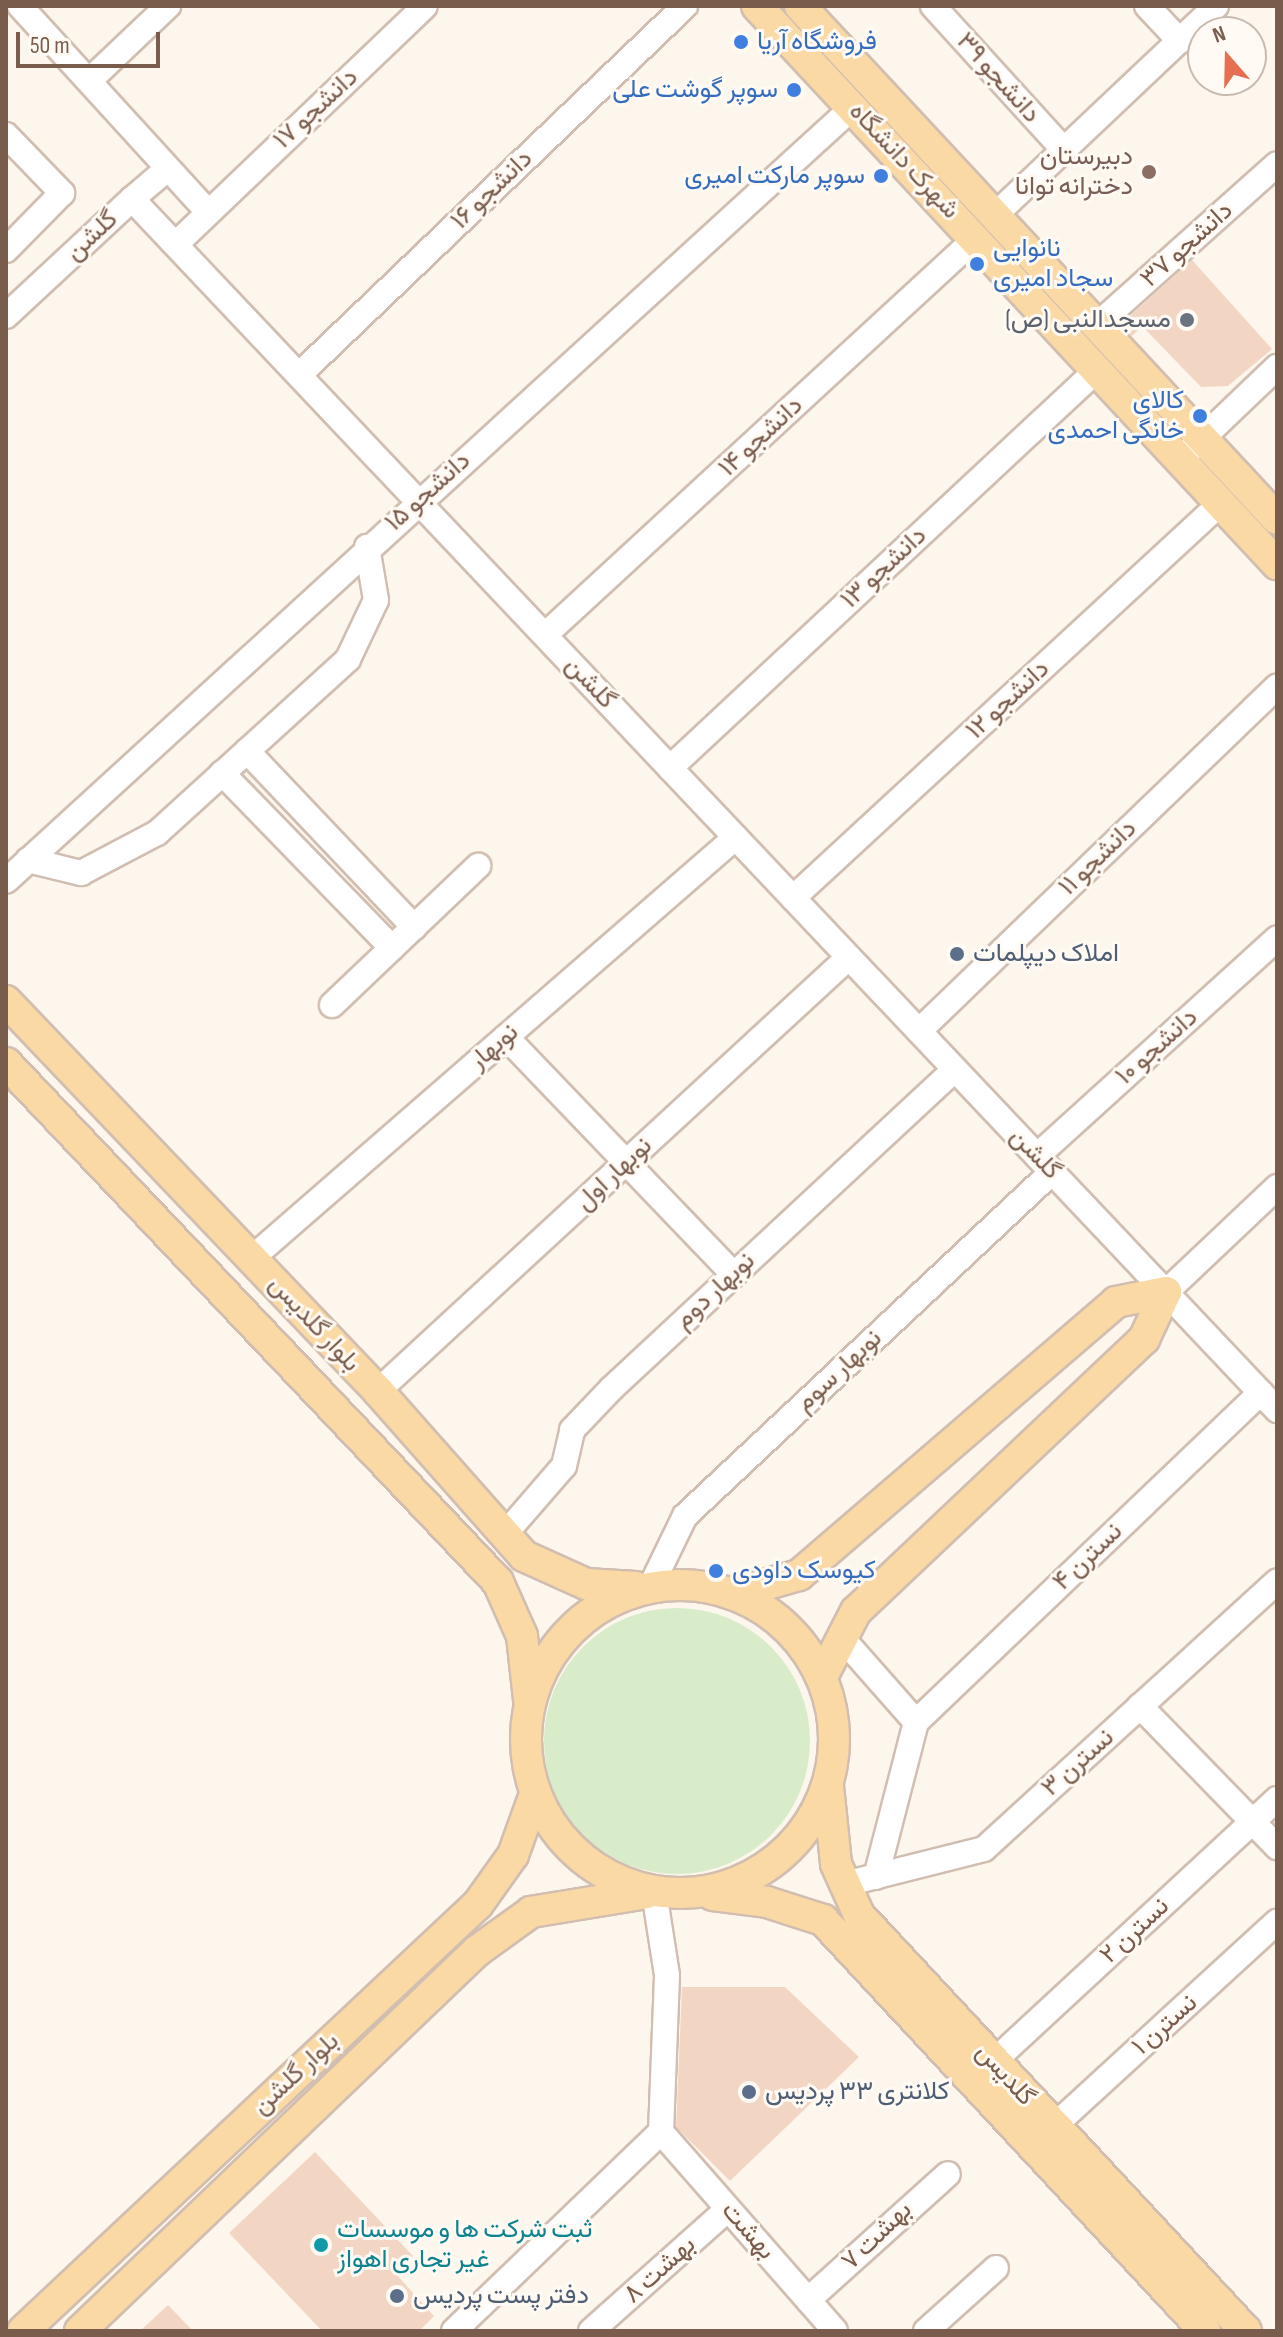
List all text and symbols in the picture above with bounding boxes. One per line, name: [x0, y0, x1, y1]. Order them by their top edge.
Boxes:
scale bar: [20, 16, 164, 66]
north arrow: [1187, 16, 1267, 96]
text: N: [1209, 20, 1229, 50]
place label: فروشگاه آریا: [757, 26, 877, 58]
street label: دانشجو ۳۹: [949, 26, 1047, 130]
text: 50 m: [30, 31, 70, 60]
marker: فروشگاه آریا: [732, 33, 750, 51]
street label: دانشجو ۱۷: [267, 62, 365, 156]
place label: سوپر گوشت علی: [612, 74, 778, 106]
marker: سوپر گوشت علی: [785, 81, 803, 99]
street label: شهرک دانشگاه: [842, 96, 966, 226]
place label: دبیرستان دخترانه توانا: [1015, 141, 1133, 202]
street label: دانشجو ۱۶: [445, 144, 539, 236]
place label: سوپر مارکت امیری: [684, 160, 865, 192]
marker: دبیرستان دخترانه توانا: [1140, 163, 1158, 181]
marker: سوپر مارکت امیری: [872, 167, 890, 185]
street label: دانشجو ۳۷: [1134, 195, 1240, 295]
street label: گلشن: [59, 204, 125, 268]
place label: نانوایی سجاد امیری: [993, 233, 1113, 294]
marker: نانوایی سجاد امیری: [968, 255, 986, 273]
place label: مسجدالنبی (ص): [1005, 304, 1171, 336]
marker: مسجدالنبی (ص): [1178, 311, 1196, 329]
place label: کالای خانگی احمدی: [1048, 385, 1184, 446]
street label: دانشجو ۱۴: [712, 390, 810, 484]
marker: کالای خانگی احمدی: [1191, 407, 1209, 425]
street label: دانشجو ۱۵: [379, 446, 477, 538]
street label: دانشجو ۱۳: [835, 520, 933, 616]
street label: گلشن: [558, 650, 622, 716]
street label: دانشجو ۱۲: [960, 654, 1056, 746]
street label: دانشجو ۱۱: [1053, 813, 1143, 903]
place label: املاک دیپلمات: [973, 938, 1119, 970]
marker: املاک دیپلمات: [948, 945, 966, 963]
street label: دانشجو ۱۰: [1110, 1002, 1204, 1092]
street label: نوبهار: [463, 1017, 525, 1077]
street label: گلشن: [1003, 1121, 1067, 1187]
street label: نوبهار اول: [569, 1131, 659, 1217]
street label: نوبهار دوم: [668, 1246, 762, 1336]
street label: بلوار گلدیس: [262, 1269, 366, 1379]
street label: نوبهار سوم: [789, 1323, 889, 1419]
street label: نسترن ۴: [1047, 1516, 1129, 1598]
place label: کیوسک داودی: [732, 1555, 876, 1587]
marker: کیوسک داودی: [707, 1562, 725, 1580]
street label: نسترن ۳: [1035, 1722, 1121, 1804]
street label: نسترن ۲: [1094, 1891, 1176, 1971]
street label: نسترن ۱: [1126, 1988, 1204, 2062]
street label: بلوار گلشن: [246, 2026, 346, 2122]
street label: گلدیس: [969, 2037, 1041, 2113]
place label: کلانتری ۳۳ پردیس: [765, 2076, 950, 2108]
marker: کلانتری ۳۳ پردیس: [740, 2083, 758, 2101]
street label: بهشت ۷: [835, 2195, 919, 2277]
street label: بهشت: [714, 2196, 782, 2266]
place label: ثبت شرکت ها و موسسات غیر تجاری اهواز: [337, 2214, 592, 2276]
street label: بهشت ۸: [618, 2230, 702, 2310]
marker: ثبت شرکت ها و موسسات غیر تجاری اهواز: [312, 2236, 330, 2254]
place label: دفتر پست پردیس: [413, 2280, 589, 2312]
marker: دفتر پست پردیس: [388, 2287, 406, 2305]

